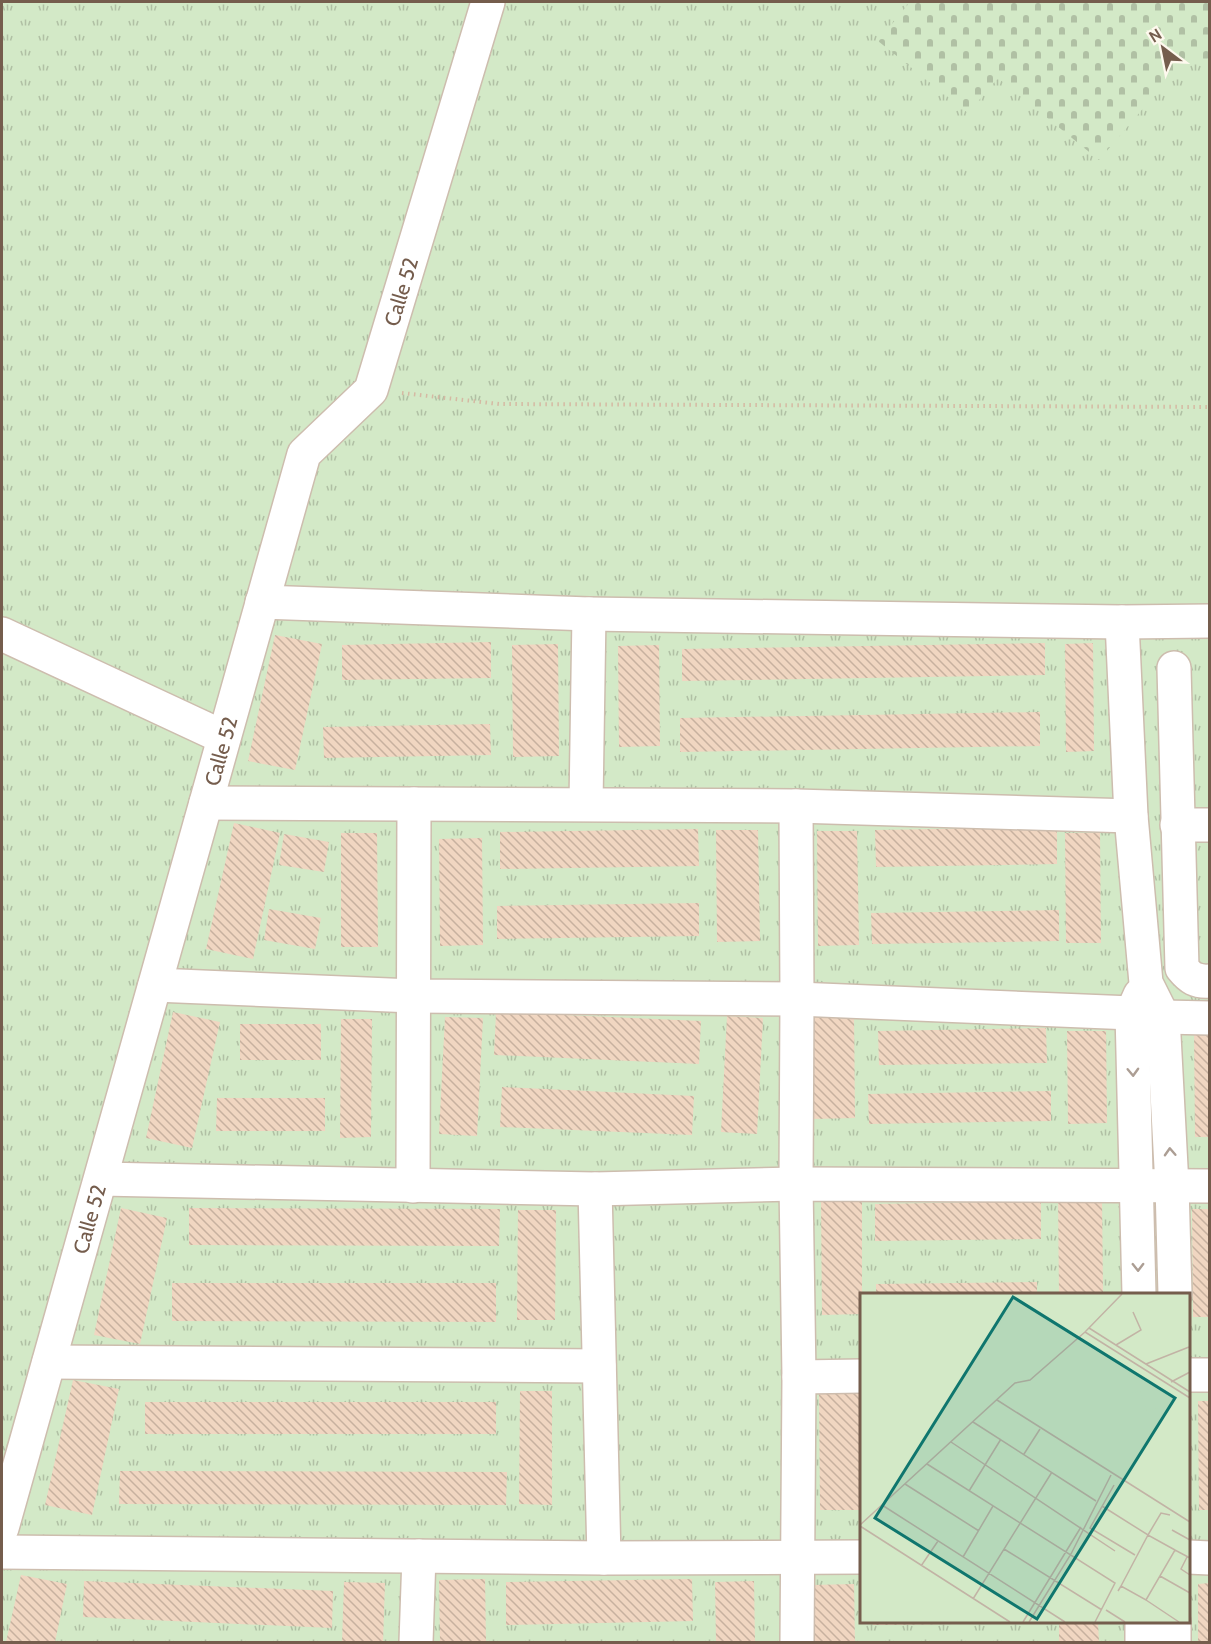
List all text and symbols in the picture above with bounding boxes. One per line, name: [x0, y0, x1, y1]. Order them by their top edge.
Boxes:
north arrow: [1133, 18, 1193, 78]
text: N: [1145, 25, 1165, 47]
street label: Calle 52: [378, 254, 423, 329]
street label: Calle 52: [199, 714, 242, 789]
one-way arrow: [1127, 1067, 1140, 1076]
one-way arrow: [1164, 1148, 1177, 1157]
street label: Calle 52: [67, 1182, 111, 1256]
one-way arrow: [1132, 1262, 1145, 1271]
inset map: [860, 1293, 1190, 1623]

